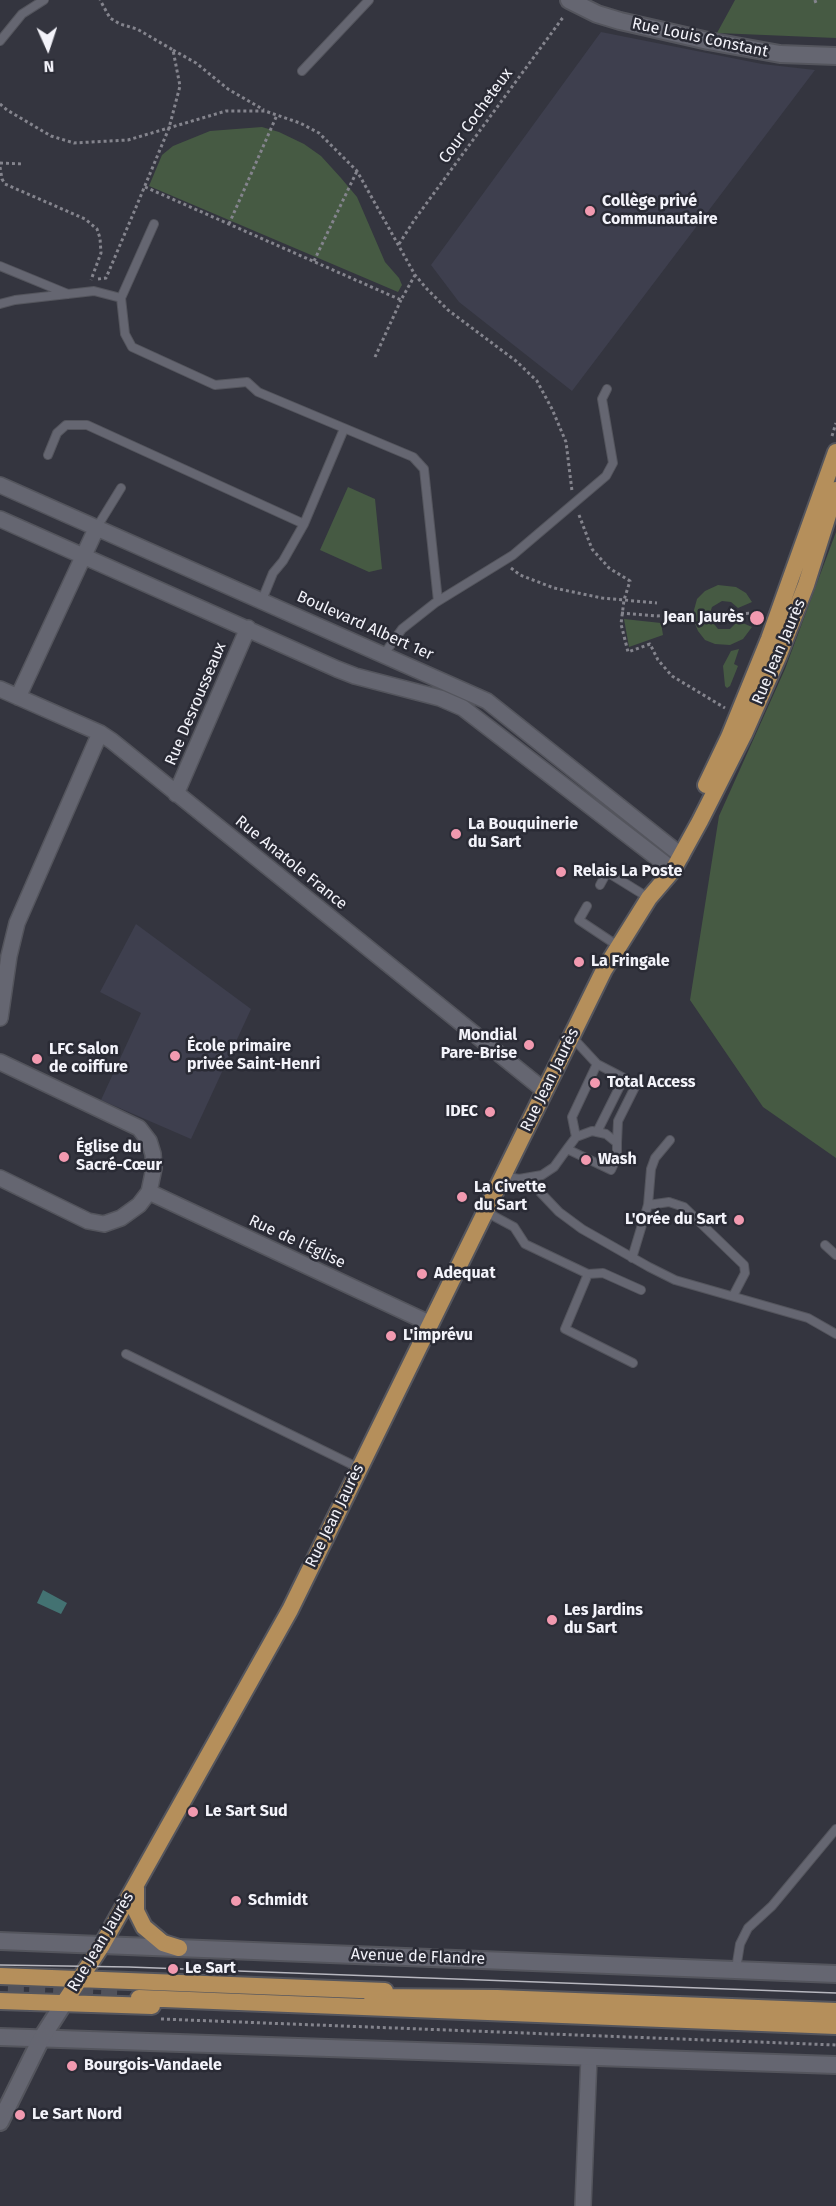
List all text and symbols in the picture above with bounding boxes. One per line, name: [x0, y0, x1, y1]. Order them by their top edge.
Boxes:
street label: Rue Louis Constant: [630, 14, 770, 62]
north arrow: [18, 18, 78, 78]
text: N: [43, 57, 55, 76]
street label: Cour Cocheteux: [435, 65, 517, 167]
place label: Collège privé Communautaire: [602, 192, 718, 230]
marker: Collège privé Communautaire: [583, 204, 597, 218]
street label: Boulevard Albert 1er: [294, 587, 436, 665]
street label: Rue Jean Jaurès: [748, 596, 810, 708]
place label: Jean Jaurès: [663, 608, 744, 628]
marker: Jean Jaurès: [748, 609, 766, 627]
street label: Rue Desrousseaux: [161, 640, 231, 768]
street label: Rue Anatole France: [231, 812, 351, 914]
place label: La Bouquinerie du Sart: [468, 815, 578, 853]
marker: La Bouquinerie du Sart: [449, 827, 463, 841]
place label: Relais La Poste: [573, 862, 682, 882]
marker: Relais La Poste: [554, 865, 568, 879]
place label: La Fringale: [591, 952, 670, 972]
marker: La Fringale: [572, 955, 586, 969]
street label: Rue Jean Jaurès: [517, 1025, 583, 1135]
place label: Mondial Pare-Brise: [441, 1026, 517, 1064]
place label: École primaire privée Saint-Henri: [187, 1037, 320, 1075]
marker: Mondial Pare-Brise: [522, 1038, 536, 1052]
place label: LFC Salon de coiffure: [49, 1040, 128, 1078]
marker: École primaire privée Saint-Henri: [168, 1049, 182, 1063]
marker: LFC Salon de coiffure: [30, 1052, 44, 1066]
place label: Total Access: [607, 1073, 696, 1093]
marker: Total Access: [588, 1076, 602, 1090]
place label: IDEC: [446, 1102, 478, 1122]
marker: IDEC: [483, 1105, 497, 1119]
place label: Église du Sacré-Cœur: [76, 1138, 162, 1176]
marker: Église du Sacré-Cœur: [57, 1150, 71, 1164]
place label: Wash: [598, 1150, 637, 1170]
marker: Wash: [579, 1153, 593, 1167]
place label: La Civette du Sart: [474, 1178, 546, 1216]
marker: La Civette du Sart: [455, 1190, 469, 1204]
place label: L'Orée du Sart: [625, 1210, 727, 1230]
street label: Rue de l'Église: [246, 1211, 348, 1273]
marker: L'Orée du Sart: [732, 1213, 746, 1227]
place label: Adequat: [434, 1264, 496, 1284]
marker: Adequat: [415, 1267, 429, 1281]
place label: L'imprévu: [403, 1326, 473, 1346]
marker: L'imprévu: [384, 1329, 398, 1343]
street label: Rue Jean Jaurès: [302, 1461, 368, 1571]
place label: Les Jardins du Sart: [564, 1601, 643, 1639]
marker: Les Jardins du Sart: [545, 1613, 559, 1627]
place label: Le Sart Sud: [205, 1802, 288, 1822]
marker: Le Sart Sud: [186, 1805, 200, 1819]
street label: Rue Jean Jaurès: [64, 1889, 138, 1995]
place label: Schmidt: [248, 1891, 308, 1911]
marker: Schmidt: [229, 1894, 243, 1908]
street label: Avenue de Flandre: [351, 1945, 485, 1969]
place label: Le Sart: [185, 1959, 236, 1979]
marker: Le Sart: [166, 1962, 180, 1976]
place label: Bourgois-Vandaele: [84, 2056, 222, 2076]
marker: Bourgois-Vandaele: [65, 2059, 79, 2073]
place label: Le Sart Nord: [32, 2105, 122, 2125]
marker: Le Sart Nord: [13, 2108, 27, 2122]

